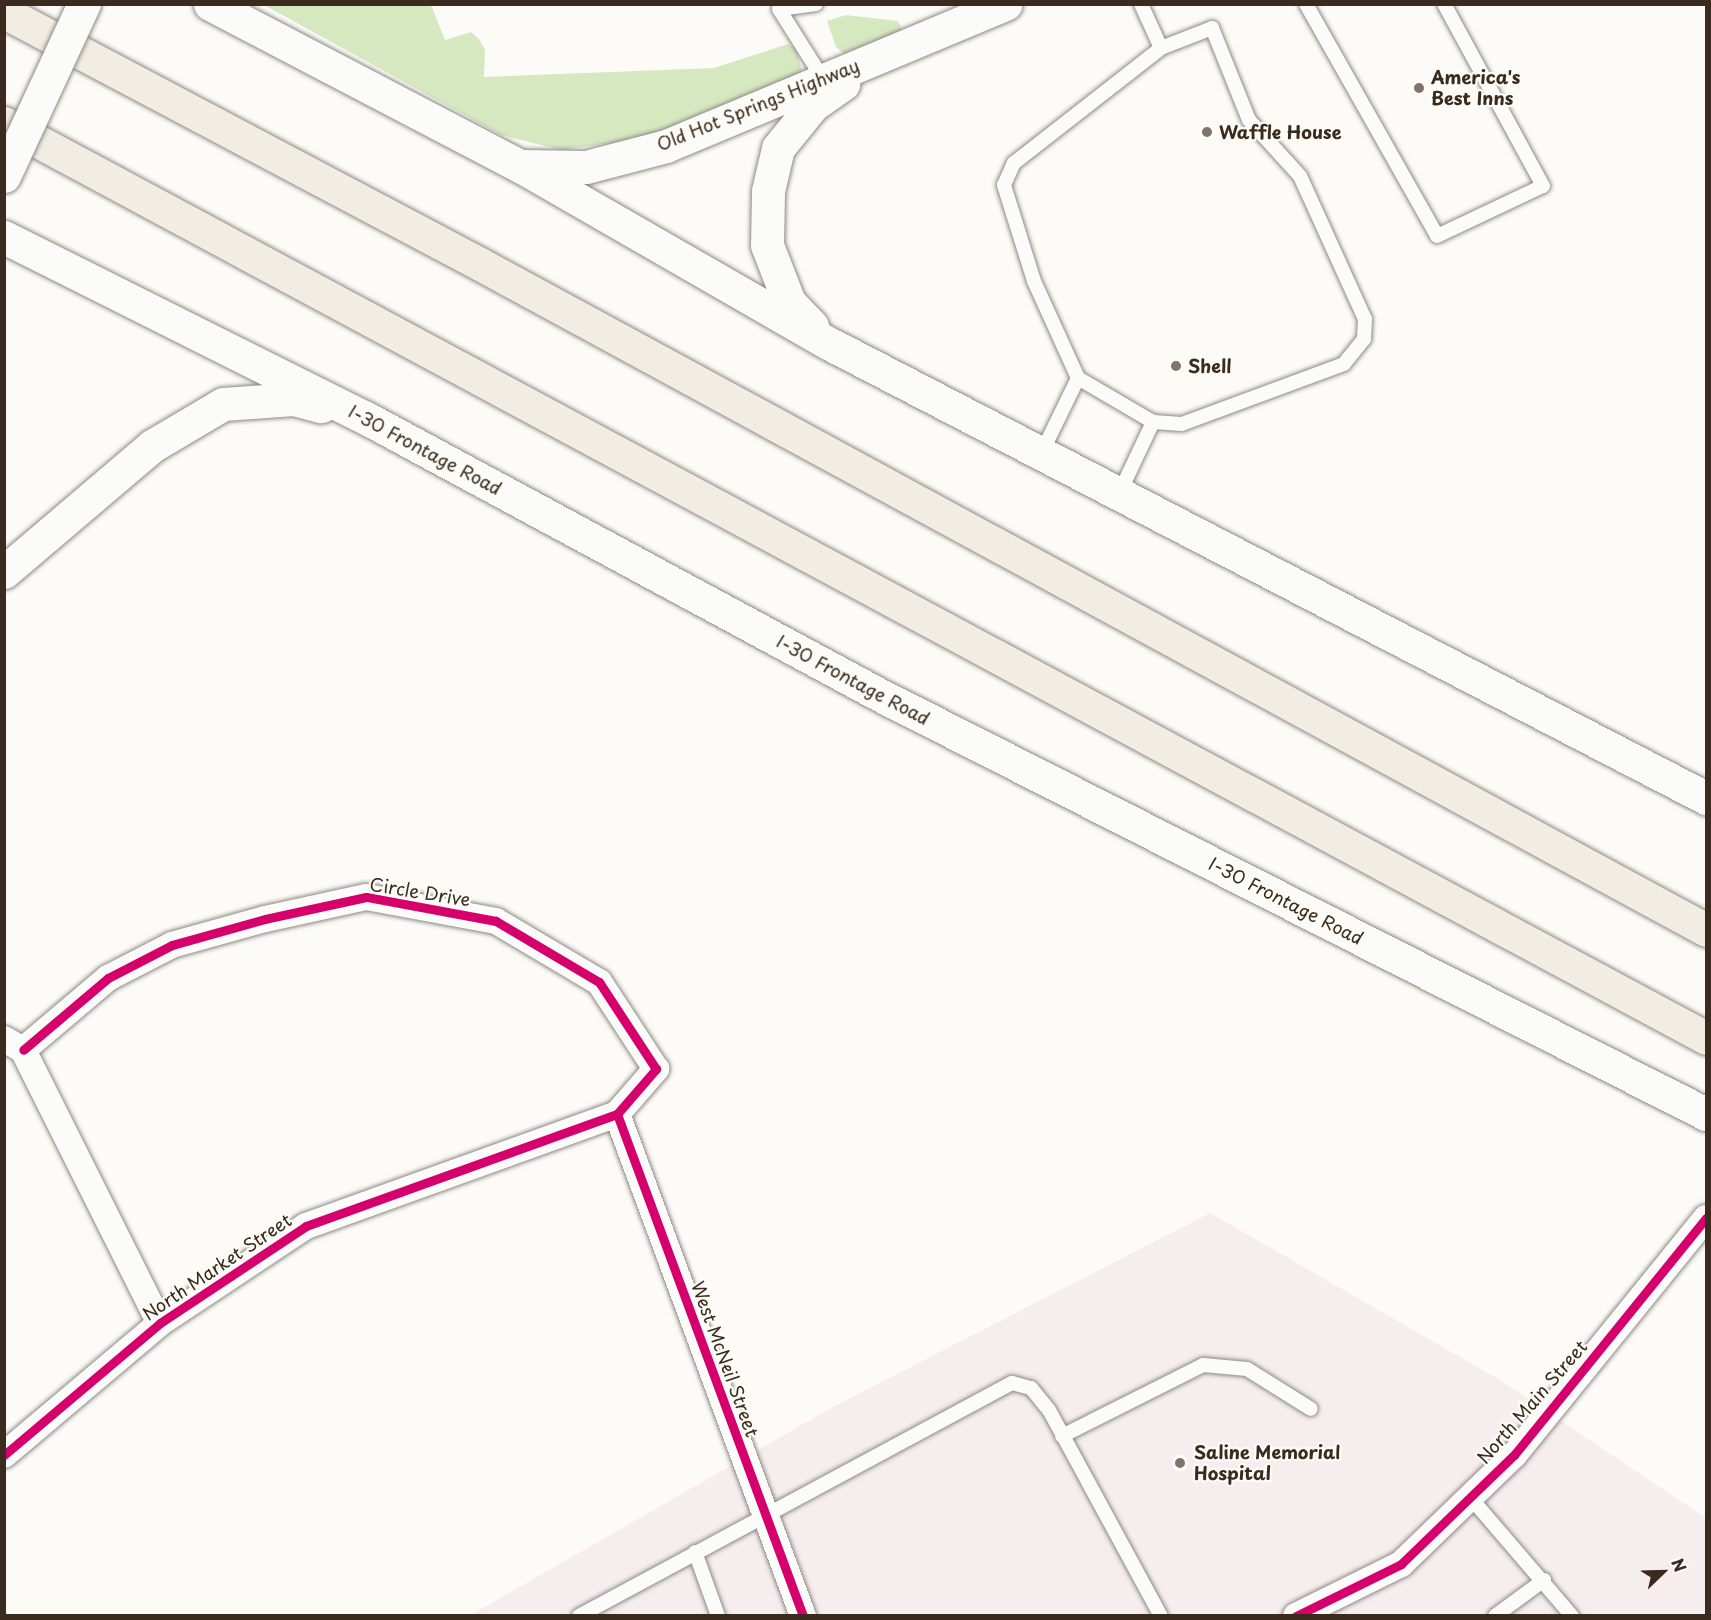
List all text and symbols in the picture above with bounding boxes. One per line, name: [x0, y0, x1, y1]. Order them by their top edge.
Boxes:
street label: Old Hot Springs Highway: [653, 54, 863, 156]
place label: America's Best Inns: [1431, 67, 1520, 110]
marker: America's Best Inns: [1412, 81, 1426, 95]
place label: Waffle House: [1219, 121, 1343, 143]
marker: Waffle House: [1200, 125, 1214, 139]
place label: Shell: [1188, 355, 1231, 377]
marker: Shell: [1169, 359, 1183, 373]
street label: I-30 Frontage Road: [344, 400, 506, 500]
street label: I-30 Frontage Road: [772, 630, 934, 730]
street label: I-30 Frontage Road: [1205, 853, 1367, 949]
street label: Circle Drive: [367, 873, 473, 911]
street label: North Market Street: [137, 1208, 297, 1326]
street label: West McNeil Street: [686, 1277, 764, 1441]
street label: North Main Street: [1472, 1335, 1592, 1469]
place label: Saline Memorial Hospital: [1194, 1442, 1342, 1484]
marker: Saline Memorial Hospital: [1171, 1454, 1189, 1472]
north arrow: [1633, 1542, 1693, 1602]
text: N: [1666, 1554, 1693, 1575]

